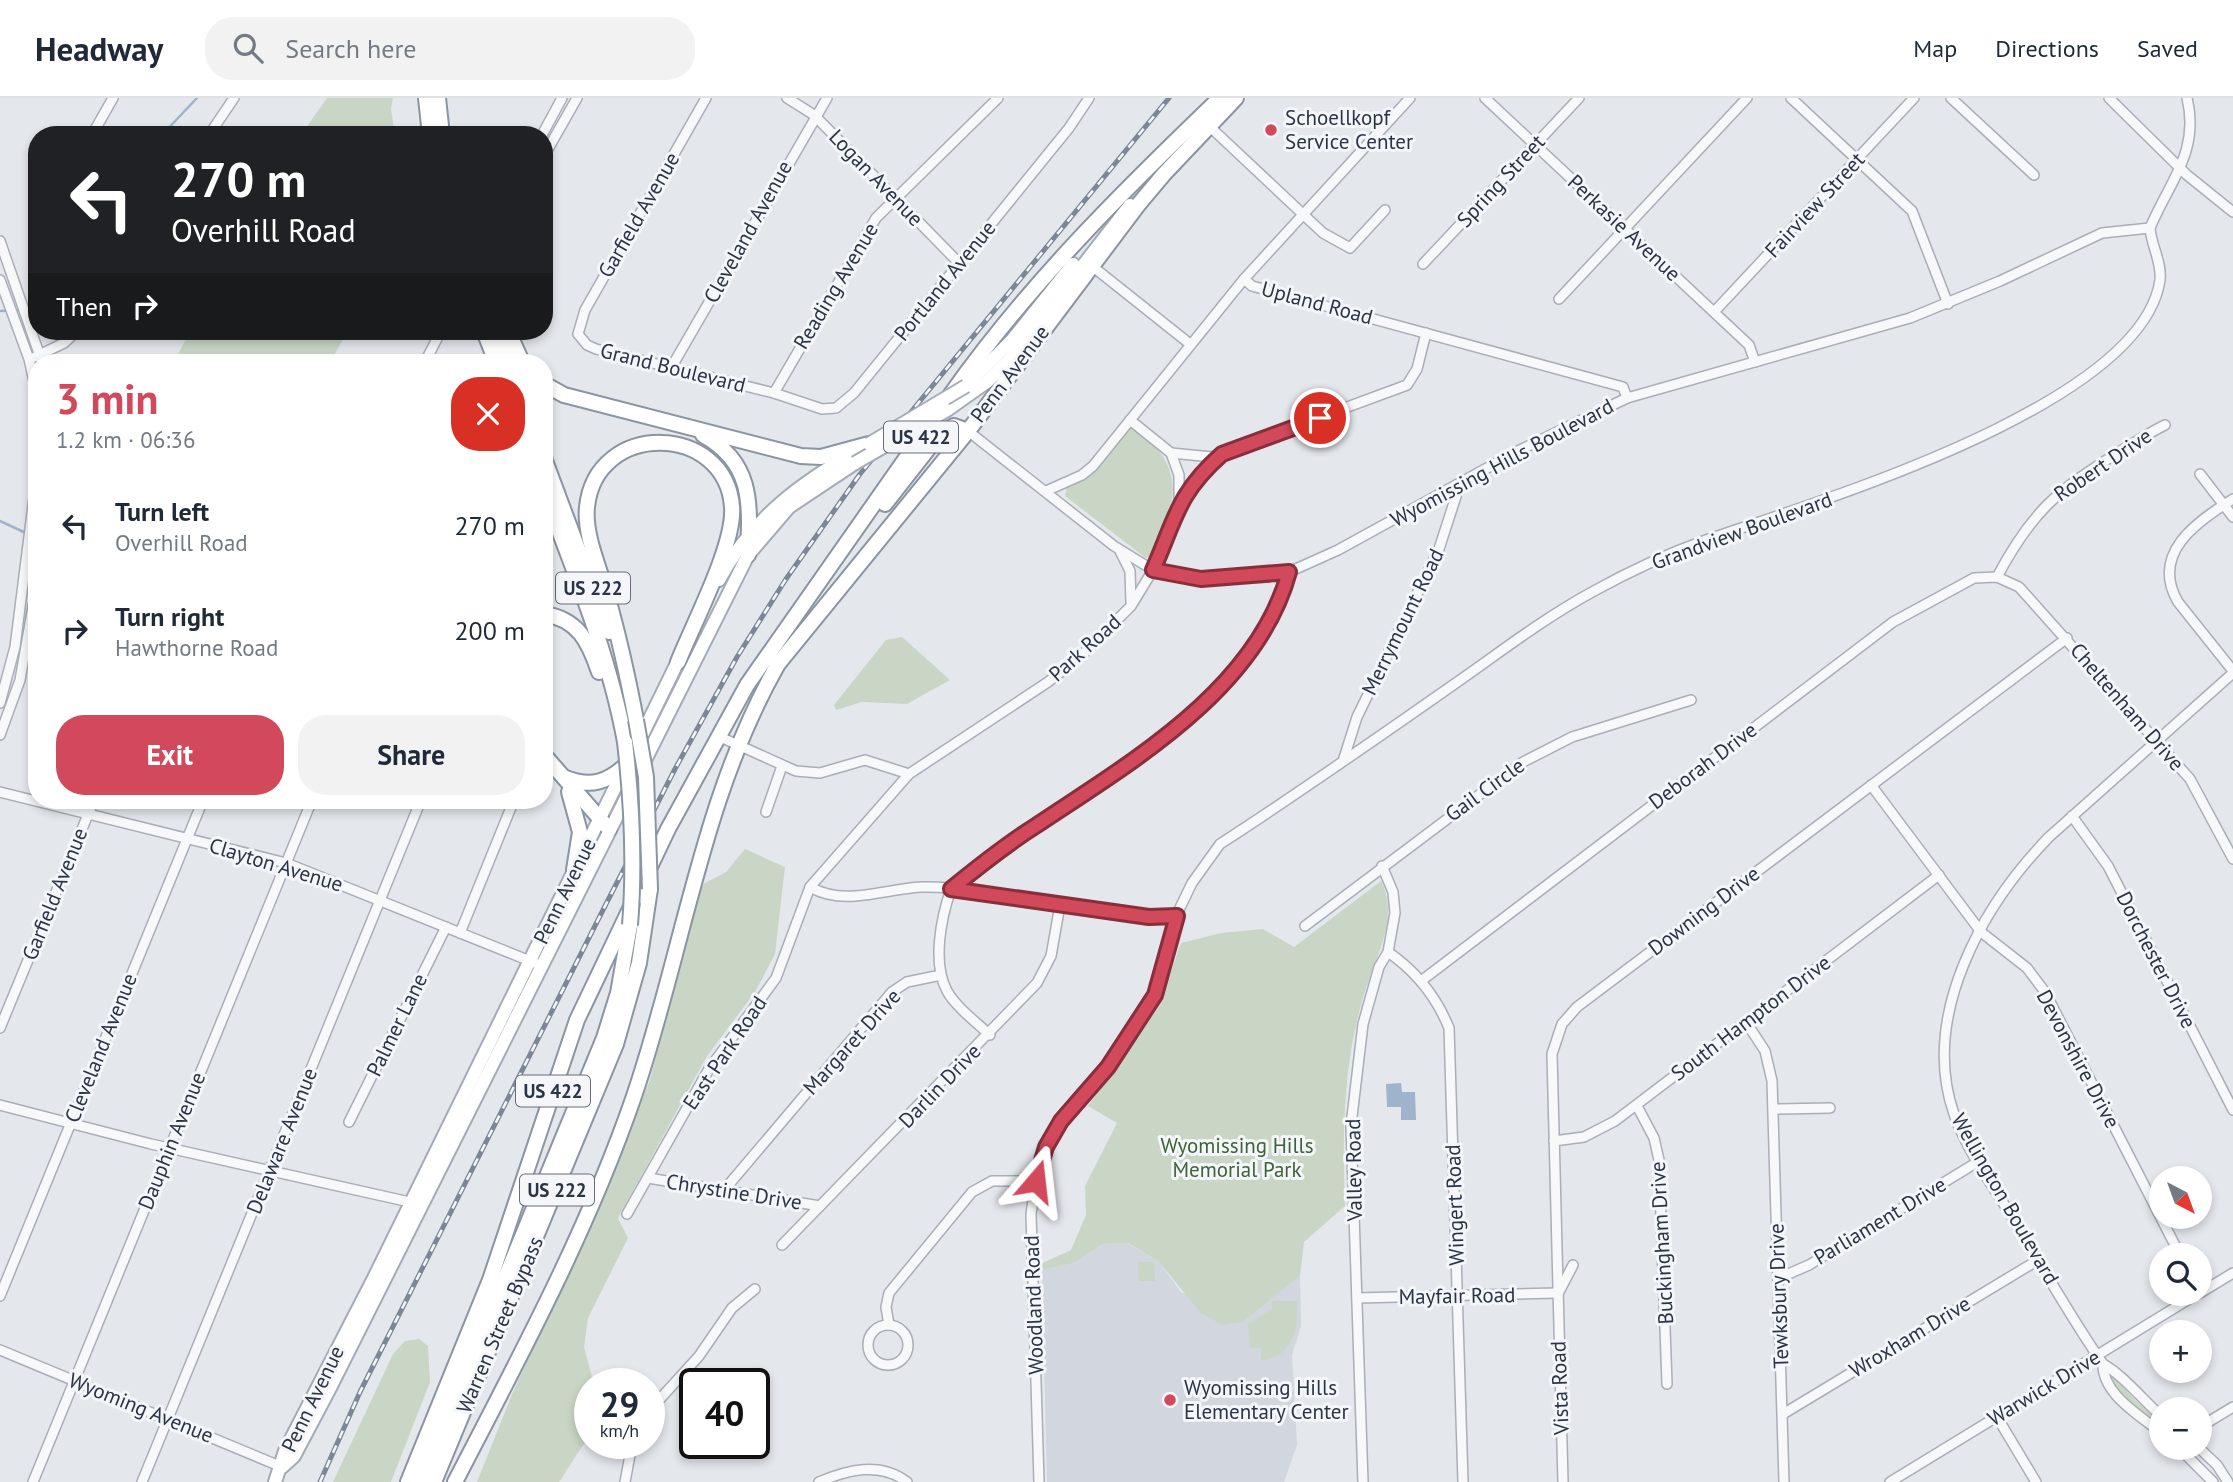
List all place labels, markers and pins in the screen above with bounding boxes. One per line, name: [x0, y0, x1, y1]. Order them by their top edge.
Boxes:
place label: Schoellkopf Service Center: [1285, 104, 1413, 155]
marker: Schoellkopf Service Center: [1263, 122, 1279, 138]
pin: [1290, 388, 1350, 448]
place label: Wyomissing Hills Elementary Center: [1184, 1374, 1349, 1425]
marker: Wyomissing Hills Elementary Center: [1162, 1392, 1178, 1408]

